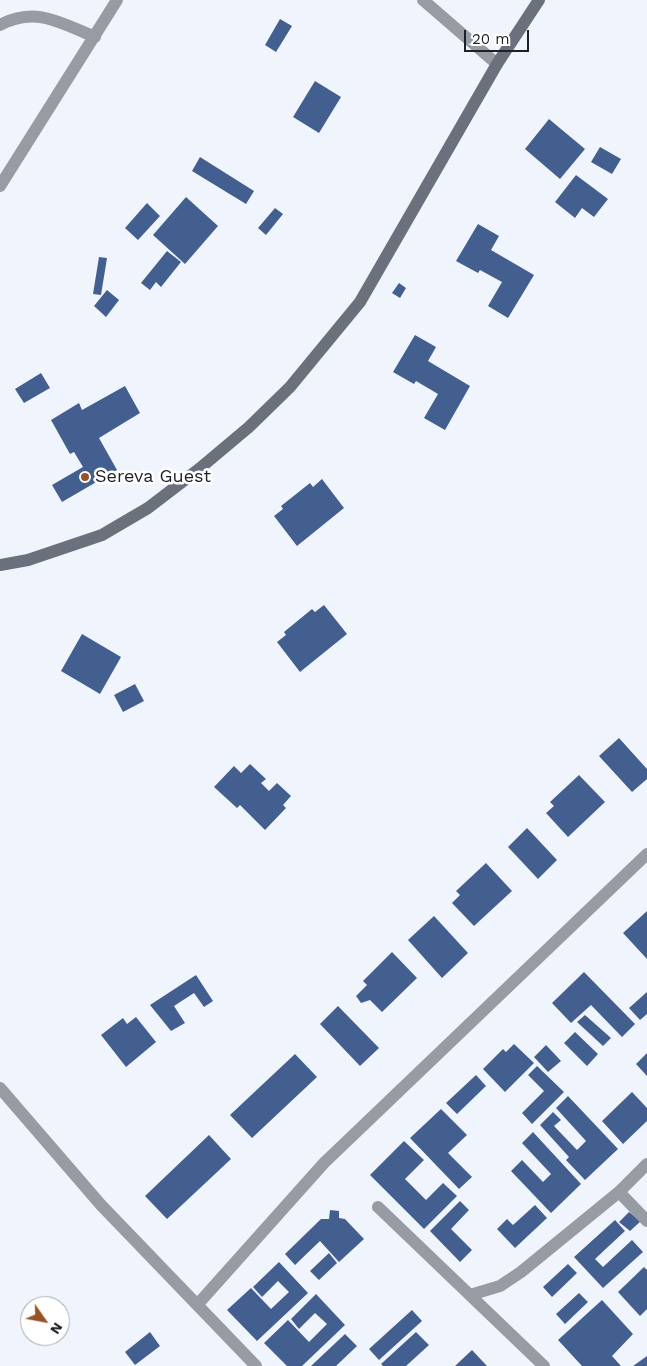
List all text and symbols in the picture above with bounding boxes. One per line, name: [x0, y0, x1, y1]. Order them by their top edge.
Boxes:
scale bar: [467, 20, 532, 52]
text: 20 m: [472, 30, 510, 48]
place label: Sereva Guest: [95, 466, 211, 488]
marker: Sereva Guest: [79, 471, 91, 483]
north arrow: [20, 1296, 70, 1346]
text: N: [47, 1320, 66, 1337]

